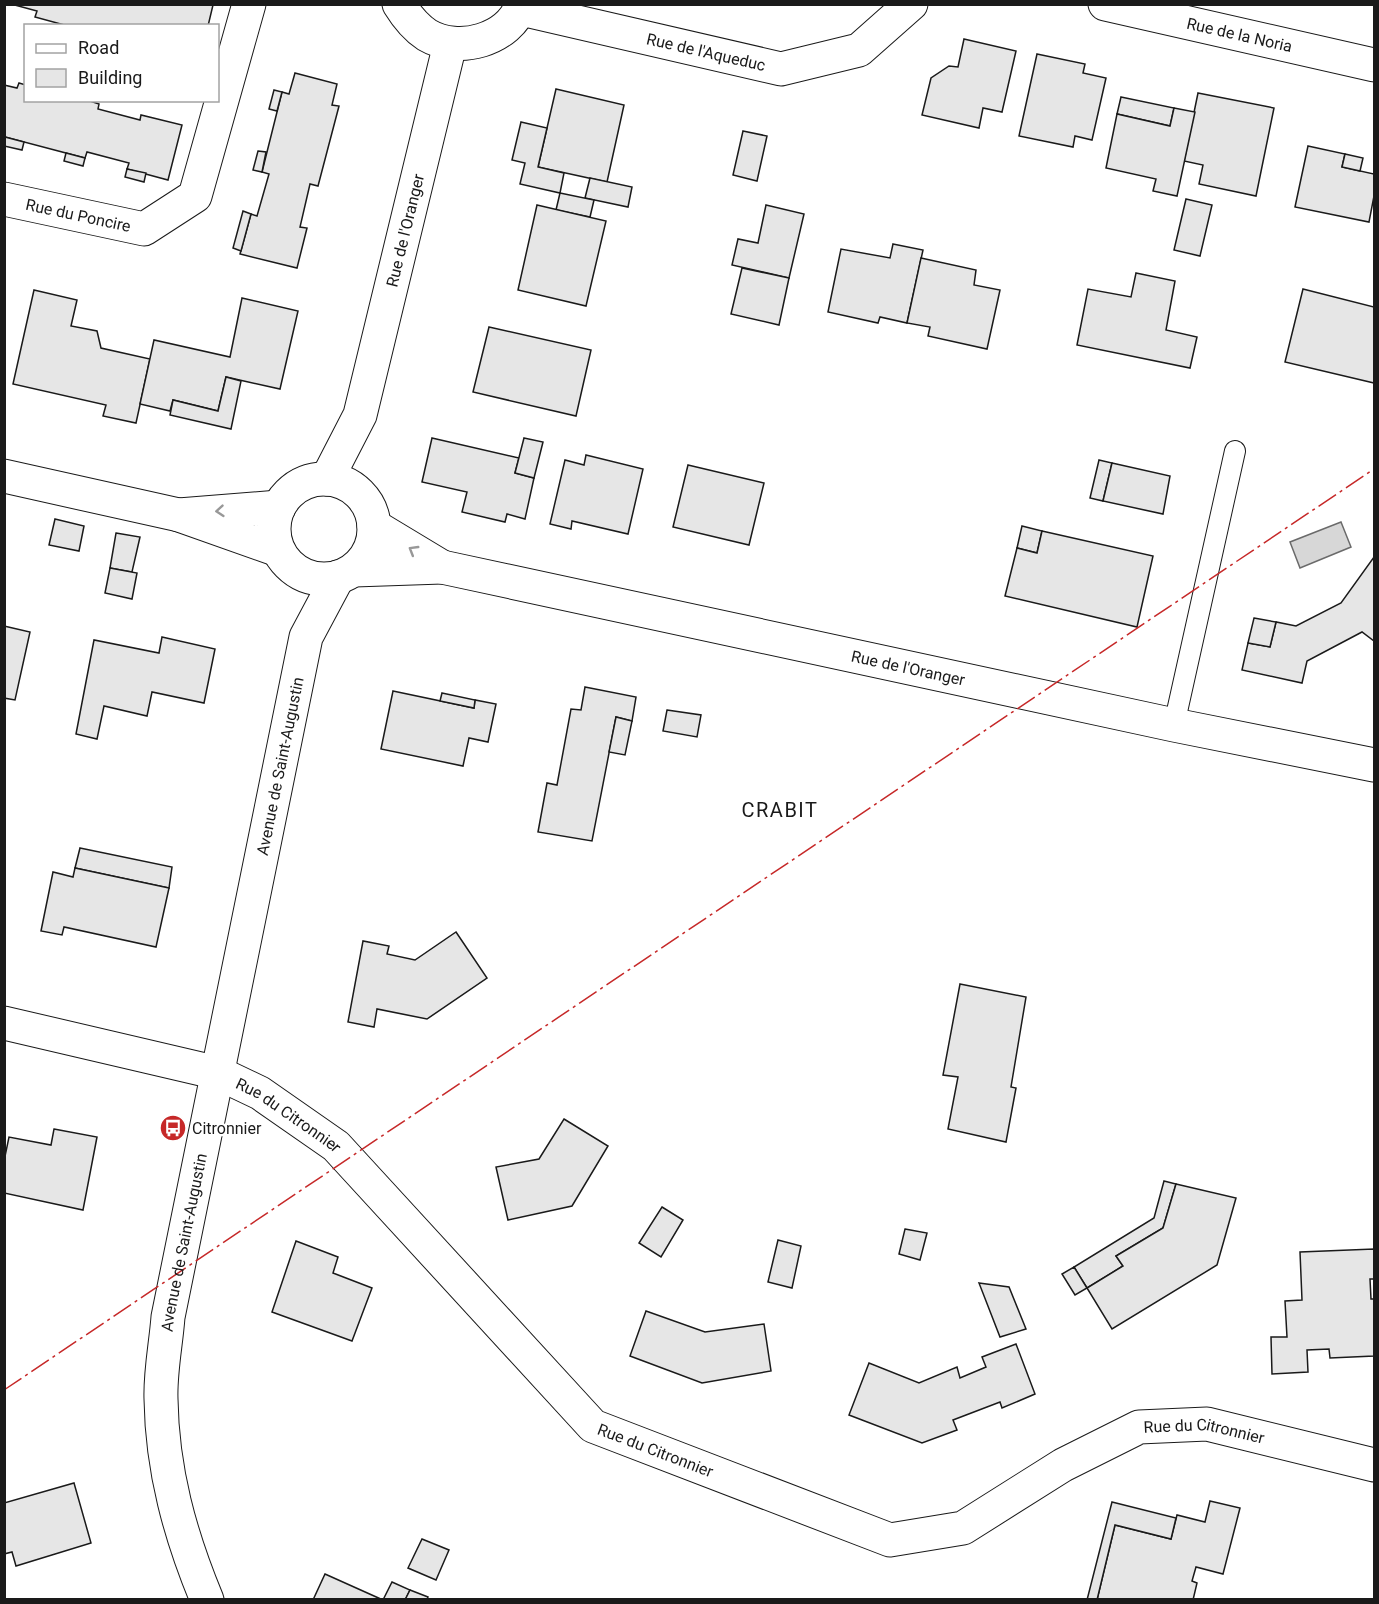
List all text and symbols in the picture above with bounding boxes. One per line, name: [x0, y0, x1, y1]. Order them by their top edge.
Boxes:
street label: Rue de la Noria: [1185, 14, 1294, 56]
legend: [24, 24, 219, 102]
street label: Rue de l'Aqueduc: [645, 29, 767, 75]
text: Road: [78, 37, 119, 58]
text: Building: [78, 67, 142, 88]
street label: Rue de l'Oranger: [382, 171, 428, 289]
street label: Rue du Poncire: [24, 195, 132, 236]
one-way arrow: [216, 504, 225, 517]
one-way arrow: [409, 545, 419, 557]
street label: Rue de l'Oranger: [850, 647, 967, 690]
street label: Avenue de Saint-Augustin: [253, 675, 308, 857]
district label: CRABIT: [742, 798, 818, 822]
street label: Rue du Citronnier: [233, 1074, 346, 1156]
bus stop icon: Citronnier: [158, 1113, 188, 1143]
place label: Citronnier: [192, 1119, 262, 1138]
street label: Avenue de Saint-Augustin: [158, 1152, 211, 1333]
street label: Rue du Citronnier: [1143, 1415, 1267, 1448]
street label: Rue du Citronnier: [595, 1420, 716, 1481]

